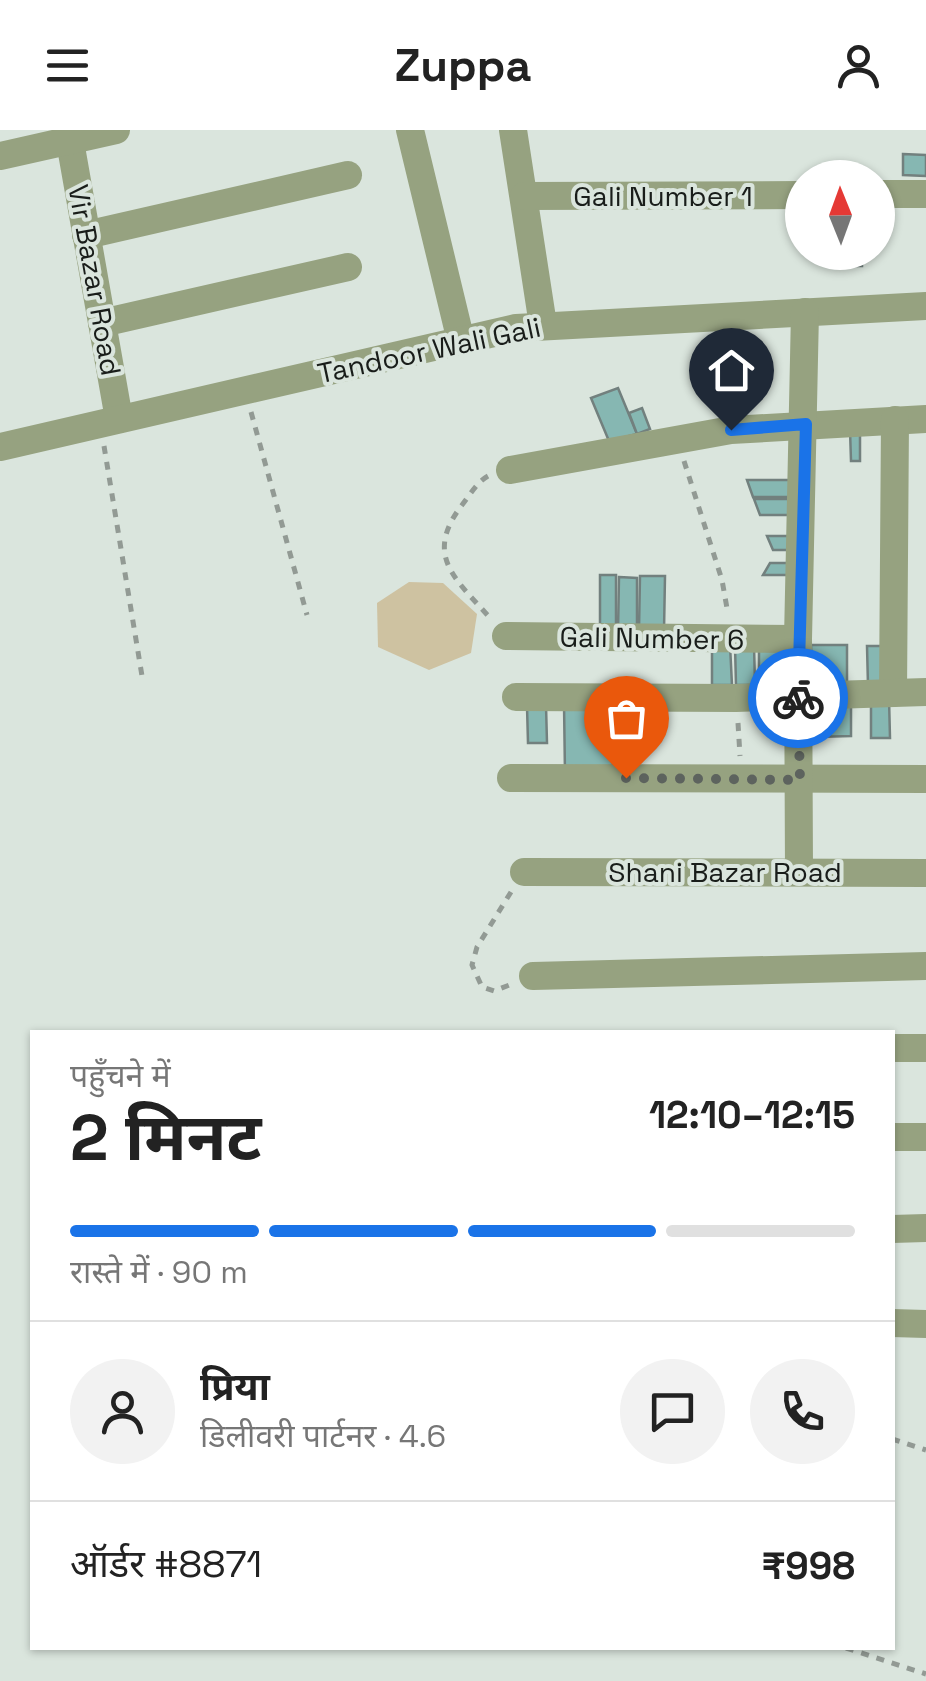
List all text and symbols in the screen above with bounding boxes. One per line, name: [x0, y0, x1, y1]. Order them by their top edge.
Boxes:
text: Zuppa: [395, 37, 531, 94]
icon: menu: [40, 38, 95, 93]
icon: person: [831, 38, 886, 93]
north arrow: [785, 160, 895, 270]
map controls: [785, 160, 895, 270]
street label: Gali Number 1: [573, 178, 753, 214]
street label: Vir Bazar Road: [60, 182, 130, 378]
street label: Tandoor Wali Gali: [314, 309, 544, 391]
pin: [689, 328, 774, 431]
icon: home: [704, 343, 759, 398]
street label: Gali Number 6: [559, 618, 745, 658]
courier: [748, 648, 848, 748]
icon: bike: [771, 671, 826, 726]
pin: [584, 676, 669, 779]
icon: bag: [599, 691, 654, 746]
street label: Shani Bazar Road: [608, 854, 842, 890]
text: पहुँचने में: [70, 1056, 171, 1096]
text: 12:10–12:15: [649, 1091, 855, 1139]
text: 2 मिनट: [70, 1096, 262, 1179]
text: रास्ते में · 90 m: [70, 1252, 248, 1292]
button: person: [70, 1359, 175, 1464]
button: chat: [620, 1359, 725, 1464]
button: phone: [750, 1359, 855, 1464]
text: प्रिया: [200, 1363, 270, 1411]
text: डिलीवरी पार्टनर · 4.6: [200, 1416, 446, 1456]
text: ऑर्डर #8871: [70, 1540, 262, 1588]
text: ₹998: [762, 1542, 855, 1590]

